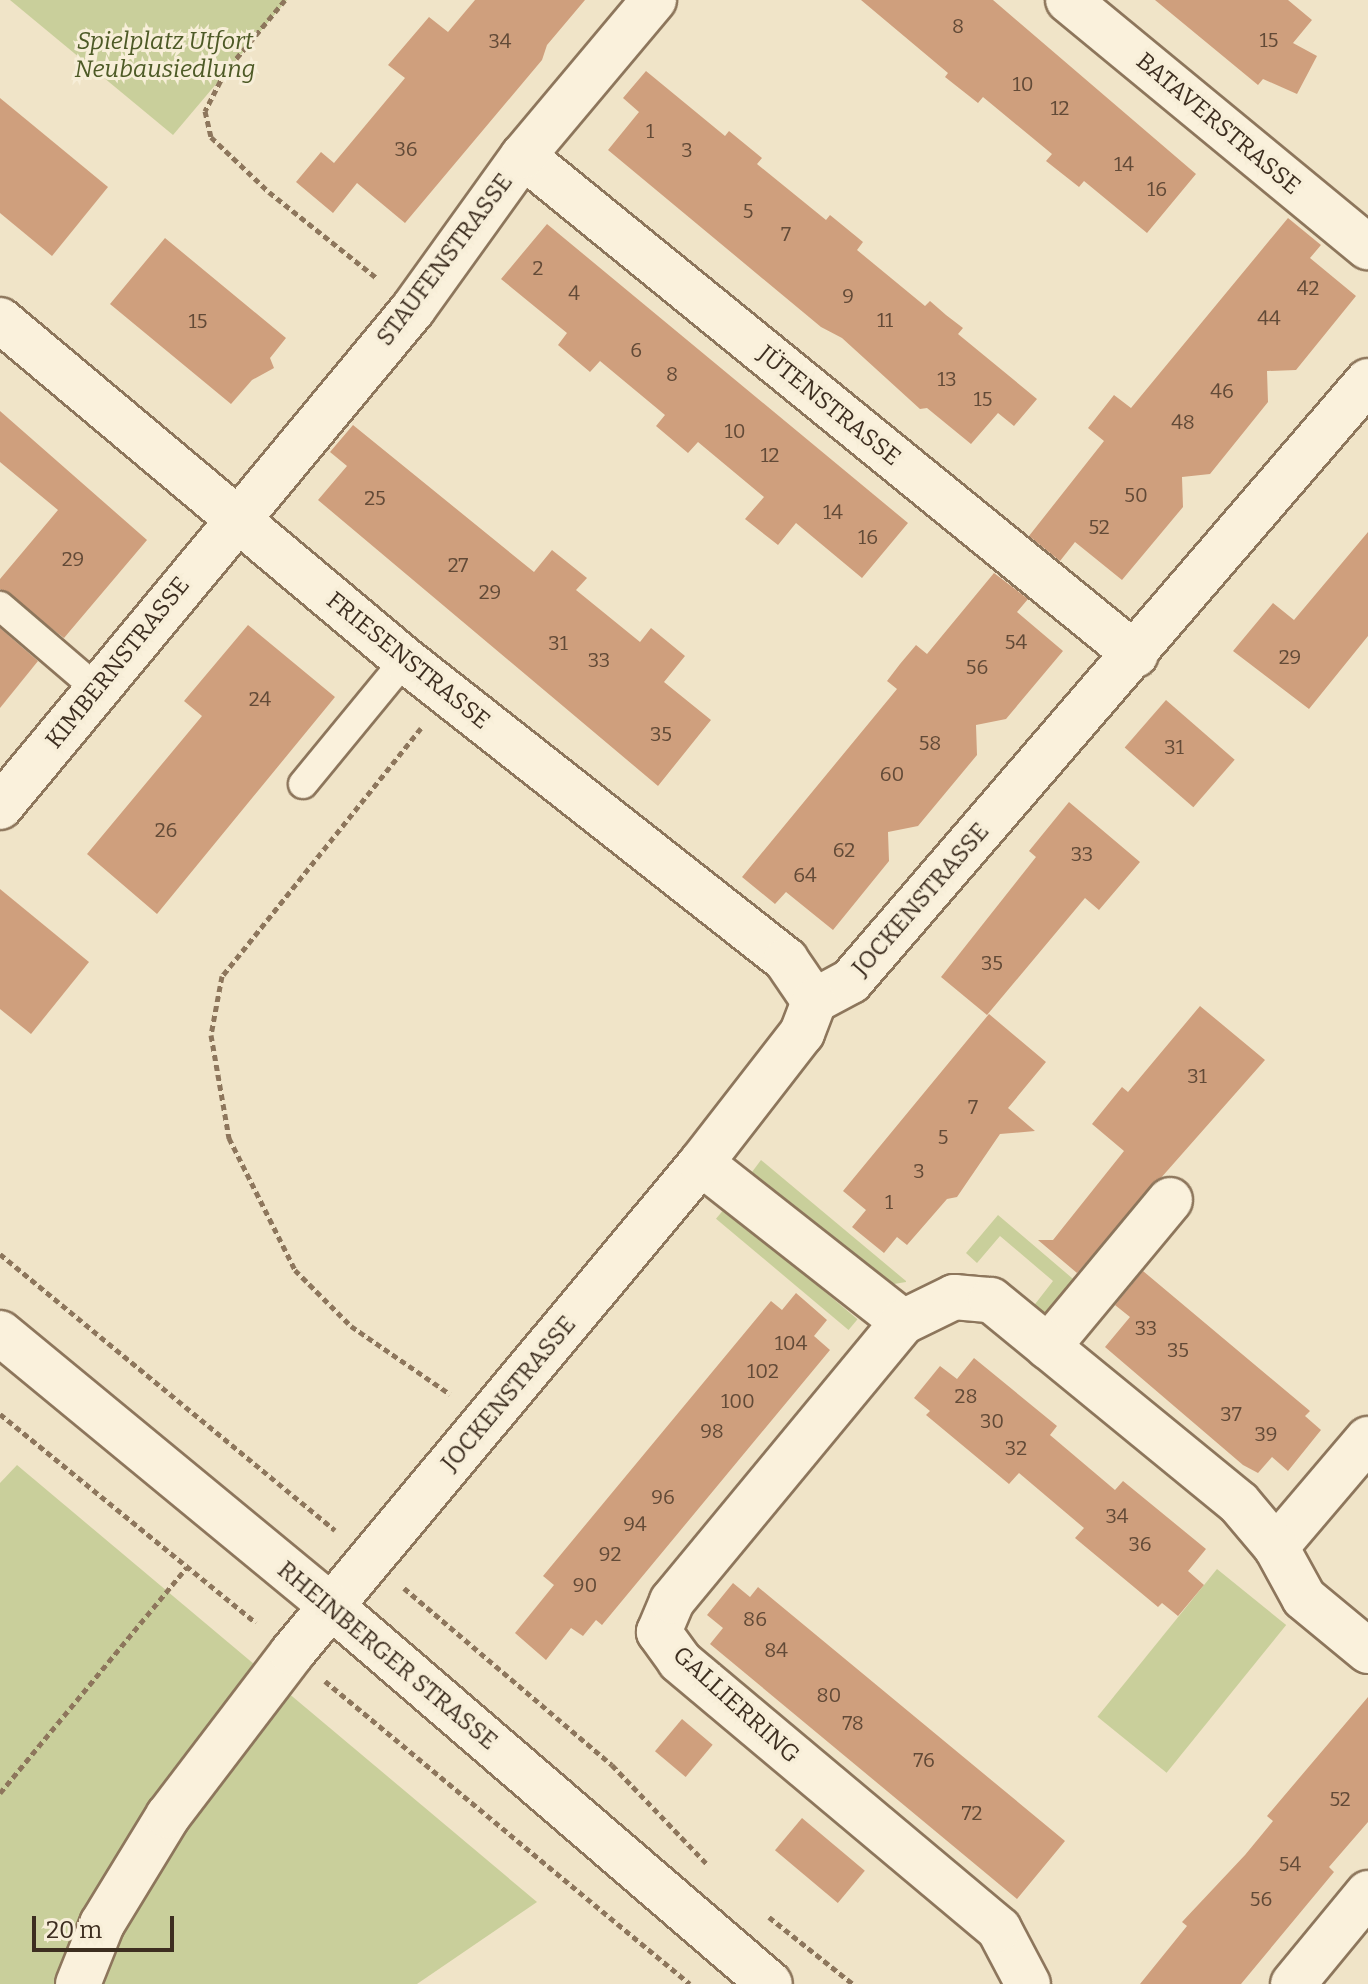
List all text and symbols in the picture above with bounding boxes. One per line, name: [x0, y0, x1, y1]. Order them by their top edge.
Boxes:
house number: 8: [952, 14, 964, 38]
park label: Spielplatz Utfort Neubausiedlung: [75, 28, 255, 84]
house number: 15: [1260, 28, 1278, 52]
house number: 34: [488, 29, 512, 53]
street label: BATAVERSTRASSE: [1130, 47, 1306, 201]
house number: 10: [1013, 72, 1033, 96]
house number: 12: [1051, 96, 1069, 120]
house number: 1: [646, 119, 654, 143]
house number: 36: [394, 137, 418, 161]
house number: 3: [681, 138, 693, 162]
house number: 14: [1114, 152, 1134, 176]
street label: STAUFENSTRASSE: [371, 168, 519, 352]
house number: 16: [1147, 177, 1167, 201]
house number: 5: [743, 199, 753, 223]
house number: 7: [781, 222, 791, 246]
house number: 2: [533, 256, 543, 280]
house number: 42: [1297, 276, 1319, 300]
house number: 4: [568, 281, 580, 305]
house number: 9: [842, 284, 854, 308]
house number: 44: [1257, 306, 1281, 330]
house number: 11: [877, 308, 893, 332]
house number: 15: [189, 309, 207, 333]
house number: 6: [630, 338, 642, 362]
street label: JÜTENSTRASSE: [752, 340, 906, 472]
house number: 8: [666, 362, 678, 386]
house number: 13: [937, 367, 957, 391]
house number: 46: [1210, 379, 1234, 403]
house number: 15: [974, 387, 992, 411]
house number: 48: [1171, 410, 1195, 434]
house number: 10: [725, 419, 745, 443]
house number: 12: [761, 443, 779, 467]
house number: 50: [1124, 483, 1148, 507]
house number: 25: [364, 486, 386, 510]
house number: 14: [823, 500, 843, 524]
house number: 52: [1088, 515, 1110, 539]
house number: 16: [858, 525, 878, 549]
house number: 29: [62, 547, 84, 571]
house number: 27: [448, 553, 468, 577]
street label: KIMBERNSTRASSE: [40, 571, 196, 755]
house number: 29: [479, 580, 501, 604]
street label: FRIESENSTRASSE: [320, 586, 496, 736]
house number: 54: [1005, 630, 1027, 654]
house number: 31: [548, 631, 568, 655]
house number: 29: [1279, 645, 1301, 669]
house number: 33: [588, 648, 610, 672]
house number: 56: [966, 655, 988, 679]
house number: 24: [249, 687, 271, 711]
house number: 35: [650, 722, 672, 746]
house number: 58: [919, 731, 941, 755]
house number: 31: [1164, 735, 1184, 759]
house number: 60: [880, 762, 904, 786]
house number: 26: [155, 818, 177, 842]
street label: JOCKENSTRASSE: [847, 818, 995, 982]
house number: 62: [833, 838, 855, 862]
house number: 33: [1071, 842, 1093, 866]
house number: 64: [793, 863, 817, 887]
house number: 35: [981, 951, 1003, 975]
house number: 31: [1187, 1064, 1207, 1088]
house number: 7: [968, 1095, 978, 1119]
house number: 5: [938, 1125, 948, 1149]
house number: 3: [913, 1159, 925, 1183]
house number: 1: [885, 1190, 893, 1214]
street label: JOCKENSTRASSE: [436, 1311, 582, 1477]
house number: 33: [1135, 1316, 1157, 1340]
house number: 104: [775, 1331, 807, 1355]
house number: 35: [1167, 1338, 1189, 1362]
house number: 102: [747, 1359, 779, 1383]
house number: 28: [955, 1384, 977, 1408]
house number: 100: [721, 1389, 755, 1413]
house number: 37: [1220, 1402, 1242, 1426]
house number: 30: [980, 1409, 1004, 1433]
house number: 98: [700, 1419, 724, 1443]
house number: 39: [1254, 1422, 1278, 1446]
house number: 32: [1005, 1436, 1027, 1460]
house number: 96: [651, 1485, 675, 1509]
house number: 34: [1105, 1504, 1129, 1528]
house number: 94: [623, 1512, 647, 1536]
house number: 36: [1128, 1532, 1152, 1556]
house number: 92: [599, 1542, 621, 1566]
street label: RHEINBERGER STRASSE: [271, 1556, 503, 1756]
house number: 90: [573, 1573, 597, 1597]
house number: 86: [743, 1607, 767, 1631]
house number: 84: [764, 1638, 788, 1662]
street label: GALLIERRING: [667, 1641, 805, 1769]
house number: 80: [817, 1683, 841, 1707]
house number: 78: [842, 1711, 864, 1735]
house number: 76: [913, 1748, 935, 1772]
house number: 52: [1329, 1787, 1351, 1811]
house number: 72: [962, 1801, 982, 1825]
house number: 54: [1279, 1852, 1301, 1876]
house number: 56: [1250, 1887, 1272, 1911]
scale bar: [36, 1900, 178, 1950]
text: 20 m: [46, 1916, 102, 1944]

